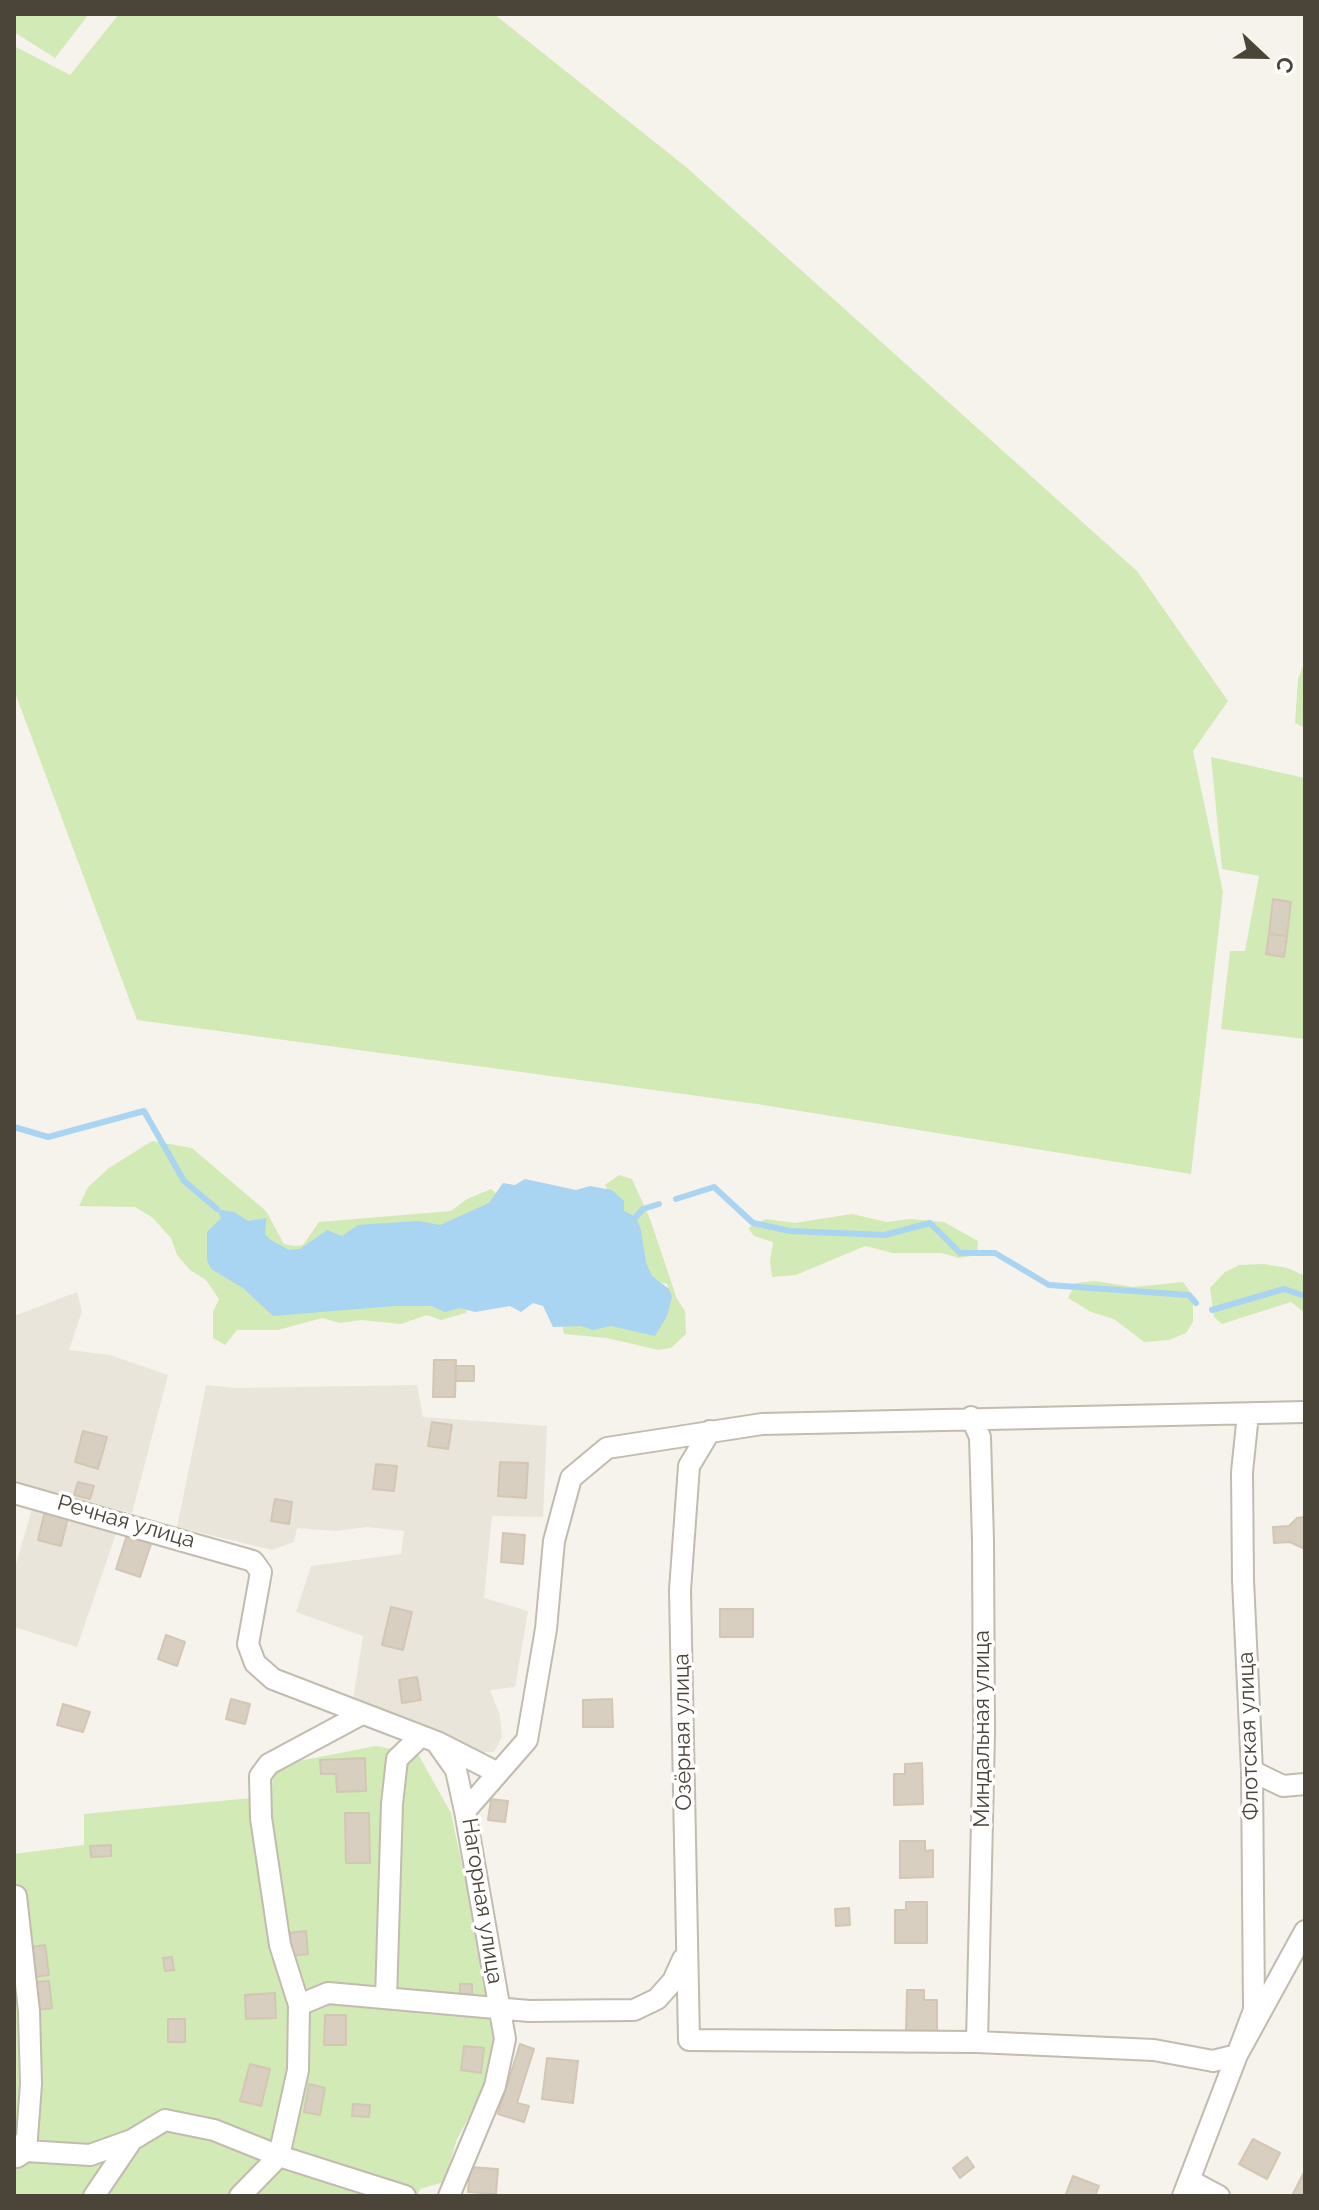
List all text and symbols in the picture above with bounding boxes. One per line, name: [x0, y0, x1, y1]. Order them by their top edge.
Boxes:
north arrow: [1223, 16, 1303, 96]
text: С: [1270, 53, 1300, 77]
street label: Речная улица: [54, 1490, 198, 1554]
street label: Миндальная улица: [969, 1630, 995, 1828]
street label: Флотская улица: [1233, 1651, 1265, 1821]
street label: Озёрная улица: [668, 1653, 698, 1811]
street label: Нагорная улица: [456, 1816, 508, 1986]

